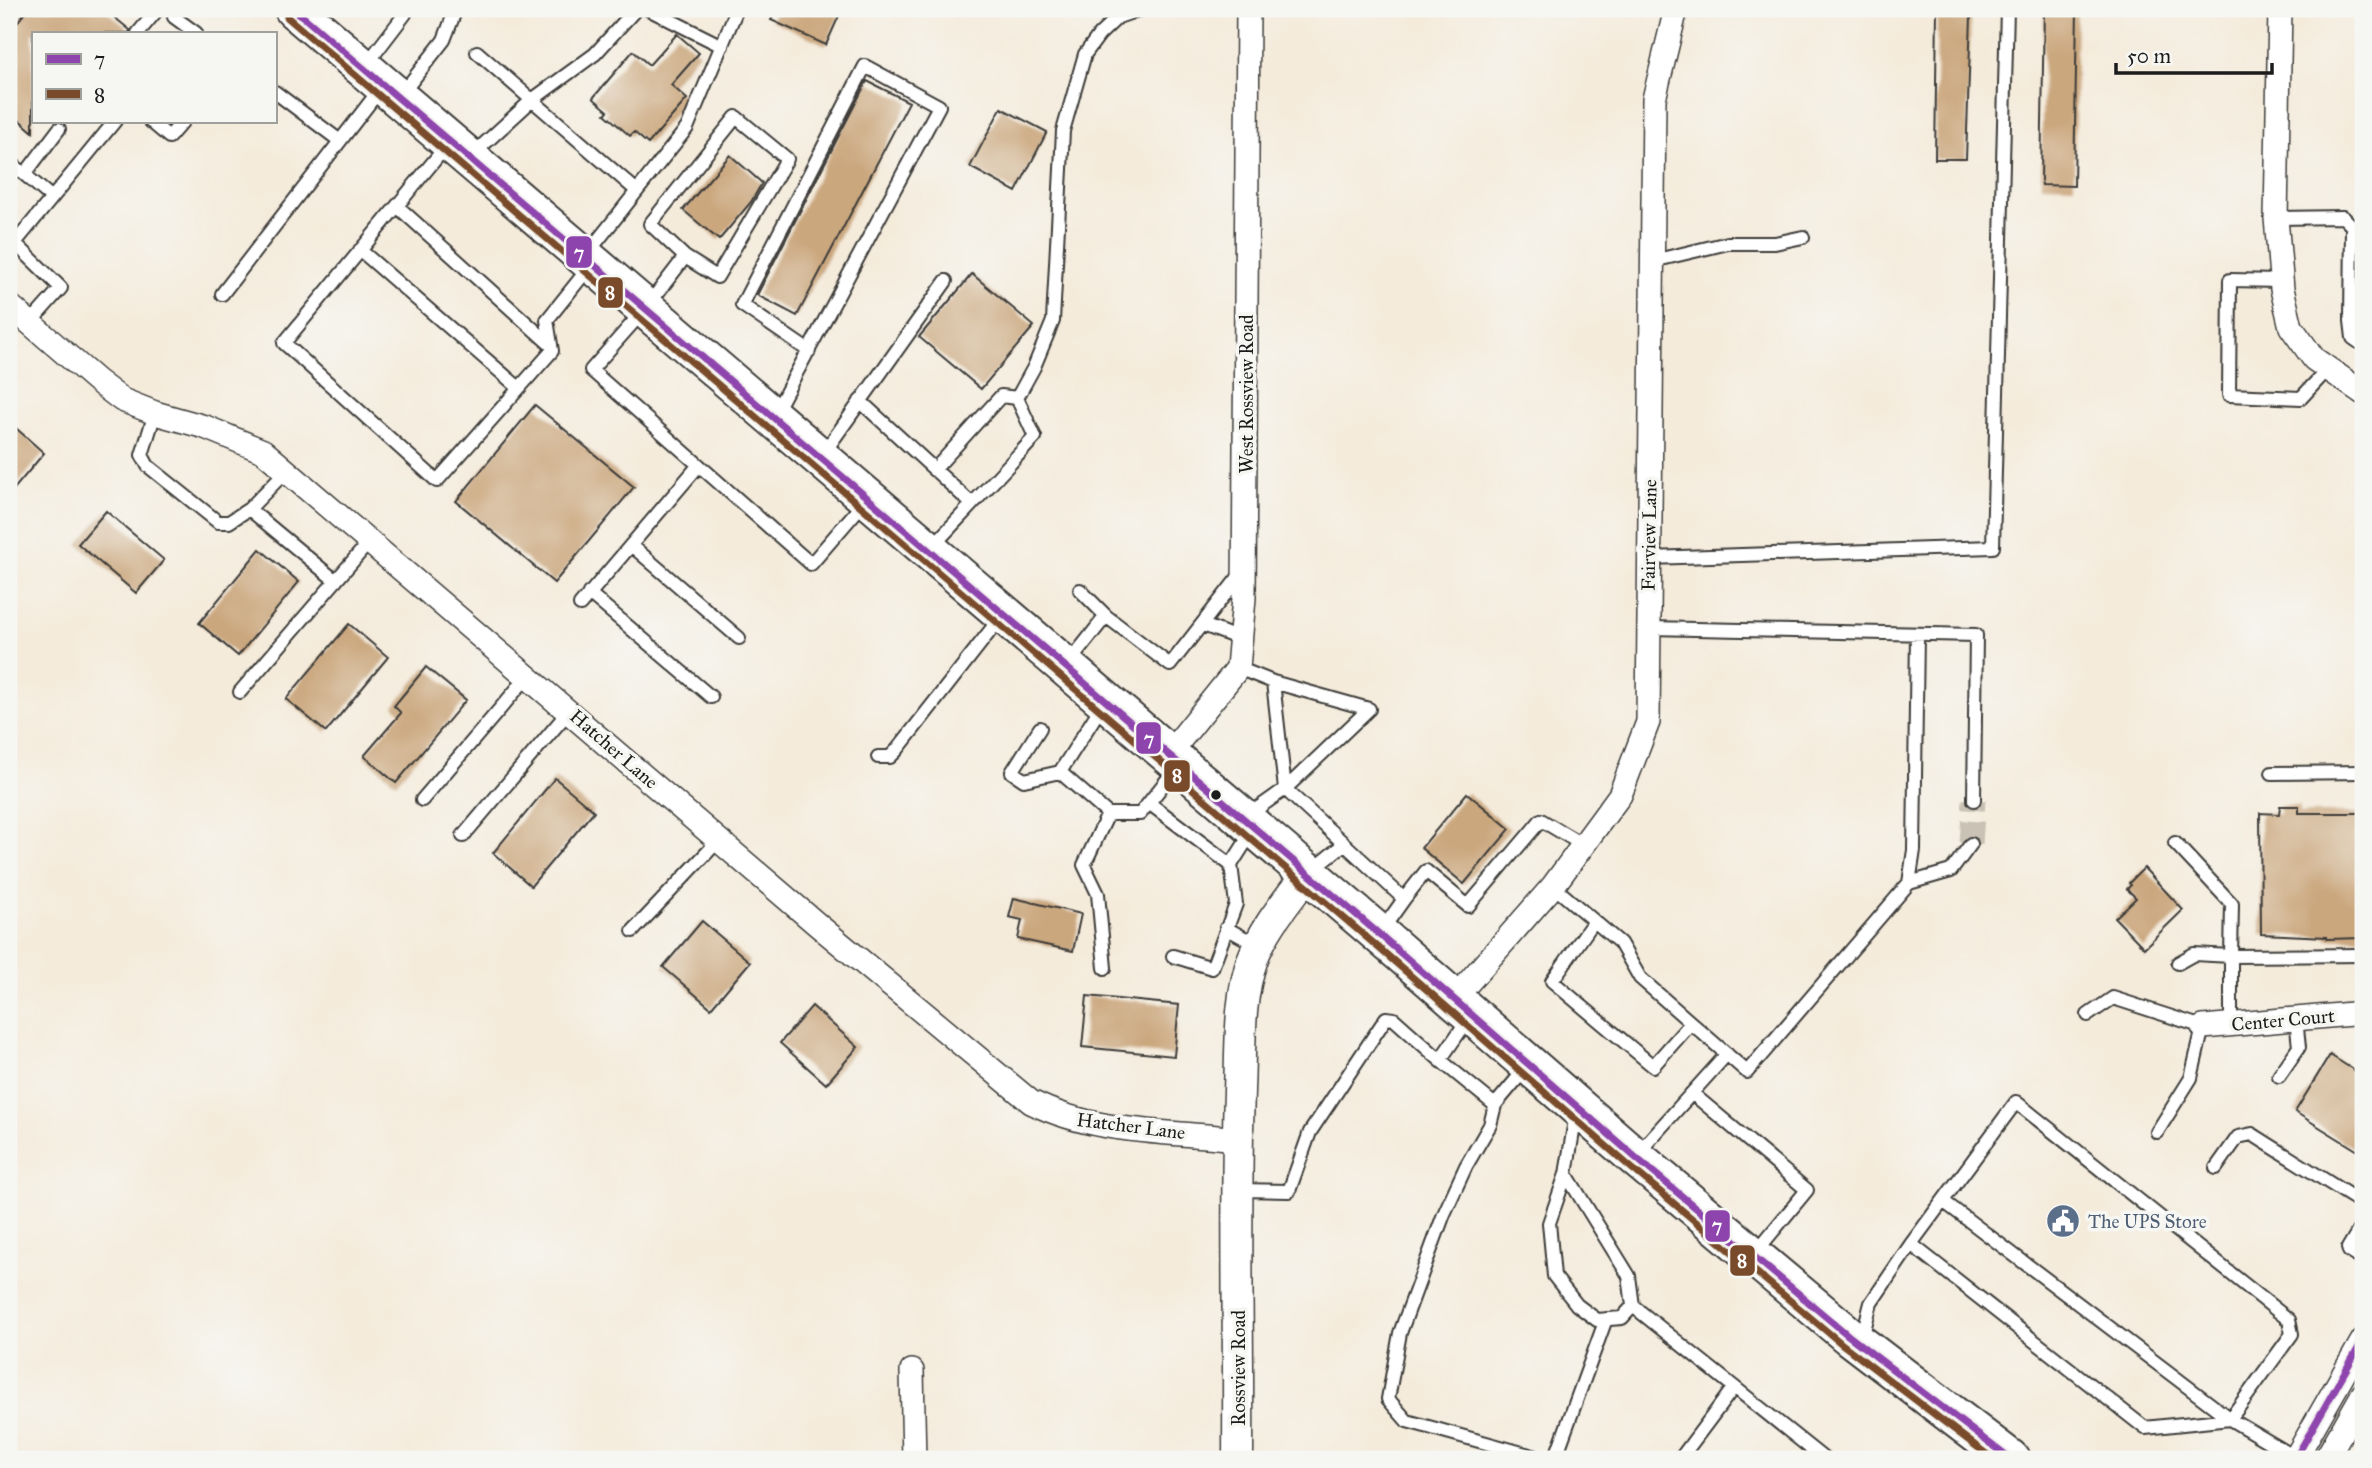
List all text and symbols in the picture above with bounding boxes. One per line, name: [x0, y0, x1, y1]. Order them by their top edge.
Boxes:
legend: [32, 32, 276, 122]
scale bar: [2116, 32, 2272, 76]
text: 50 m: [2127, 43, 2172, 69]
text: 7: [94, 46, 105, 72]
text: 8: [94, 82, 105, 108]
line badge: 7: [565, 235, 593, 269]
text: 7: [574, 241, 584, 264]
line badge: 8: [597, 276, 624, 309]
text: 8: [605, 281, 615, 304]
street label: West Rossview Road: [1235, 314, 1258, 474]
street label: Fairview Lane: [1637, 479, 1661, 591]
street label: Hatcher Lane: [565, 705, 663, 794]
line badge: 7: [1135, 721, 1162, 755]
text: 7: [1144, 727, 1154, 750]
line badge: 8: [1163, 759, 1191, 793]
text: 8: [1172, 764, 1182, 787]
unlabelled marker: [1209, 788, 1223, 802]
street label: Center Court: [2230, 1004, 2336, 1036]
street label: Hatcher Lane: [1075, 1108, 1187, 1144]
public building icon: The UPS Store: [2044, 1202, 2082, 1240]
line badge: 7: [1704, 1209, 1731, 1243]
place label: The UPS Store: [2088, 1210, 2207, 1233]
text: 7: [1712, 1214, 1722, 1237]
line badge: 8: [1729, 1244, 1756, 1277]
text: 8: [1737, 1249, 1747, 1272]
street label: Rossview Road: [1227, 1310, 1250, 1426]

